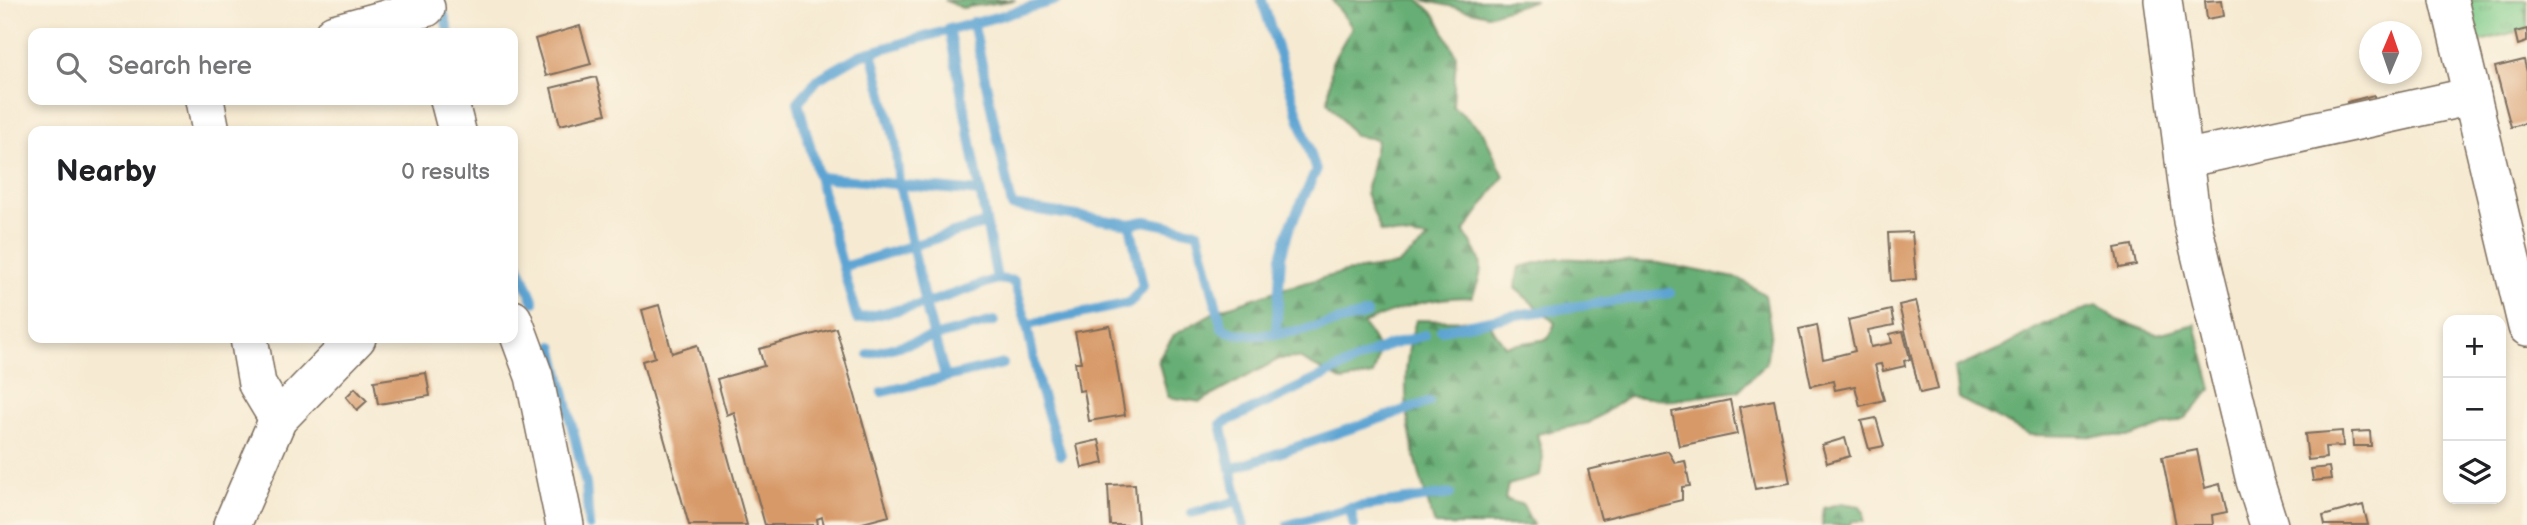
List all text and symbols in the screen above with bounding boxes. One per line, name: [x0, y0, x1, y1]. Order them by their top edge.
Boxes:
north arrow: [2359, 21, 2422, 84]
search box: [28, 28, 518, 105]
icon: search: [52, 48, 90, 86]
text: Search here: [108, 51, 252, 82]
text: Nearby: [56, 154, 156, 190]
text: 0 results: [401, 158, 490, 186]
map controls: [2443, 315, 2506, 504]
button: +: [2443, 315, 2506, 378]
button: −: [2443, 378, 2506, 441]
button: layers: [2443, 441, 2506, 504]

